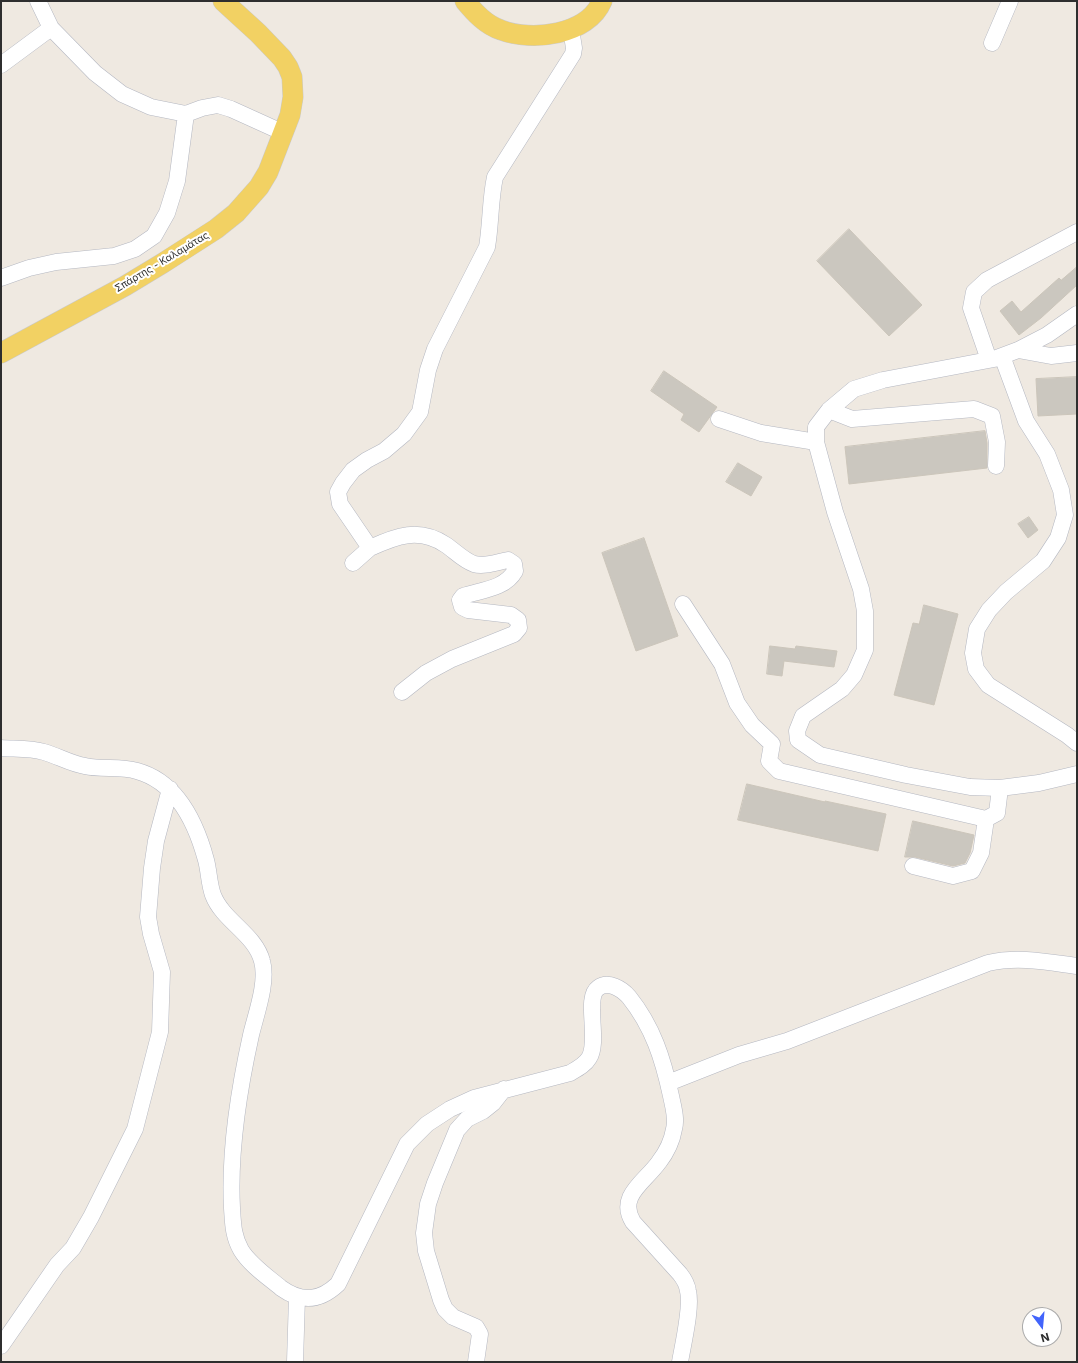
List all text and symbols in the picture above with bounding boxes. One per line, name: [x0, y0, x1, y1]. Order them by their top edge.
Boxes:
street label: Σπάρτης - Καλαμάτας: [113, 229, 211, 295]
north arrow: [1022, 1307, 1062, 1347]
text: N: [1039, 1330, 1051, 1345]

